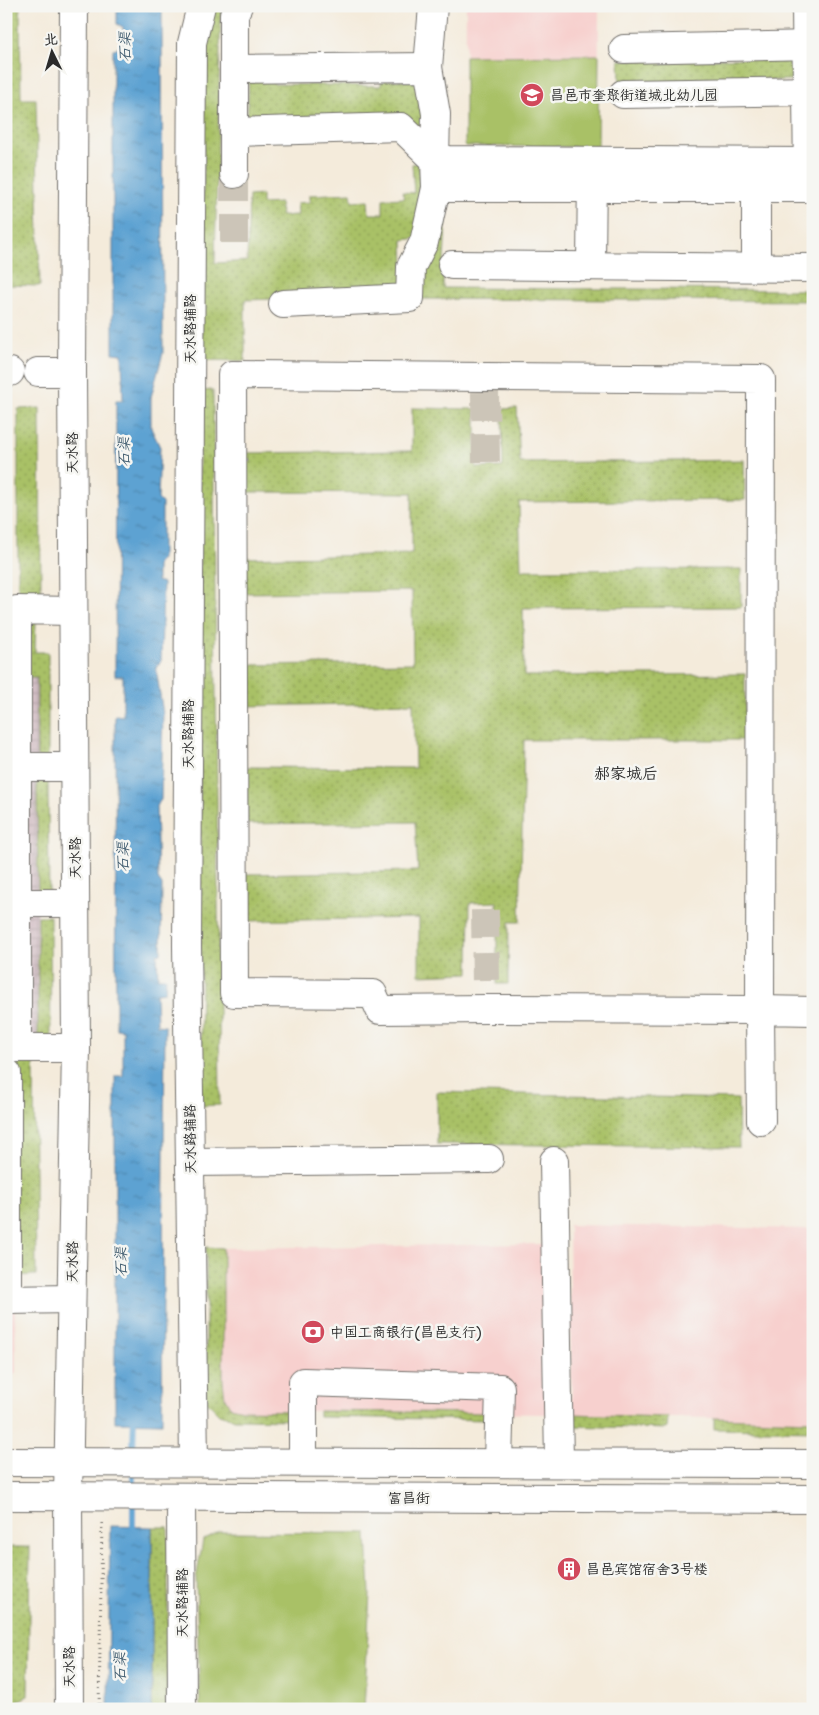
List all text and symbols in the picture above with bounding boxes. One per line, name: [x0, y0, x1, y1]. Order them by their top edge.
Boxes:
north arrow: [28, 28, 78, 78]
text: 北: [43, 29, 59, 49]
water label: 石渠: [115, 30, 135, 62]
school or university icon: 昌邑市奎聚街道城北幼儿园: [519, 82, 545, 108]
place label: 昌邑市奎聚街道城北幼儿园: [550, 86, 718, 104]
street label: 天水路辅路: [181, 294, 199, 364]
street label: 天水路: [63, 432, 81, 474]
water label: 石渠: [114, 435, 134, 467]
street label: 天水路辅路: [179, 699, 197, 769]
district label: 郝家城后: [594, 763, 658, 784]
street label: 天水路: [66, 837, 84, 879]
water label: 石渠: [113, 840, 133, 872]
street label: 天水路辅路: [180, 1104, 200, 1174]
street label: 天水路: [63, 1241, 81, 1283]
water label: 石渠: [111, 1245, 131, 1277]
bank icon: 中国工商银行(昌邑支行): [300, 1319, 326, 1345]
place label: 中国工商银行(昌邑支行): [330, 1323, 482, 1341]
street label: 富昌街: [388, 1489, 430, 1507]
building icon: 昌邑宾馆宿舍3号楼: [556, 1556, 582, 1582]
place label: 昌邑宾馆宿舍3号楼: [586, 1560, 708, 1578]
street label: 天水路辅路: [173, 1568, 191, 1638]
street label: 天水路: [60, 1646, 78, 1688]
water label: 石渠: [110, 1650, 130, 1682]

